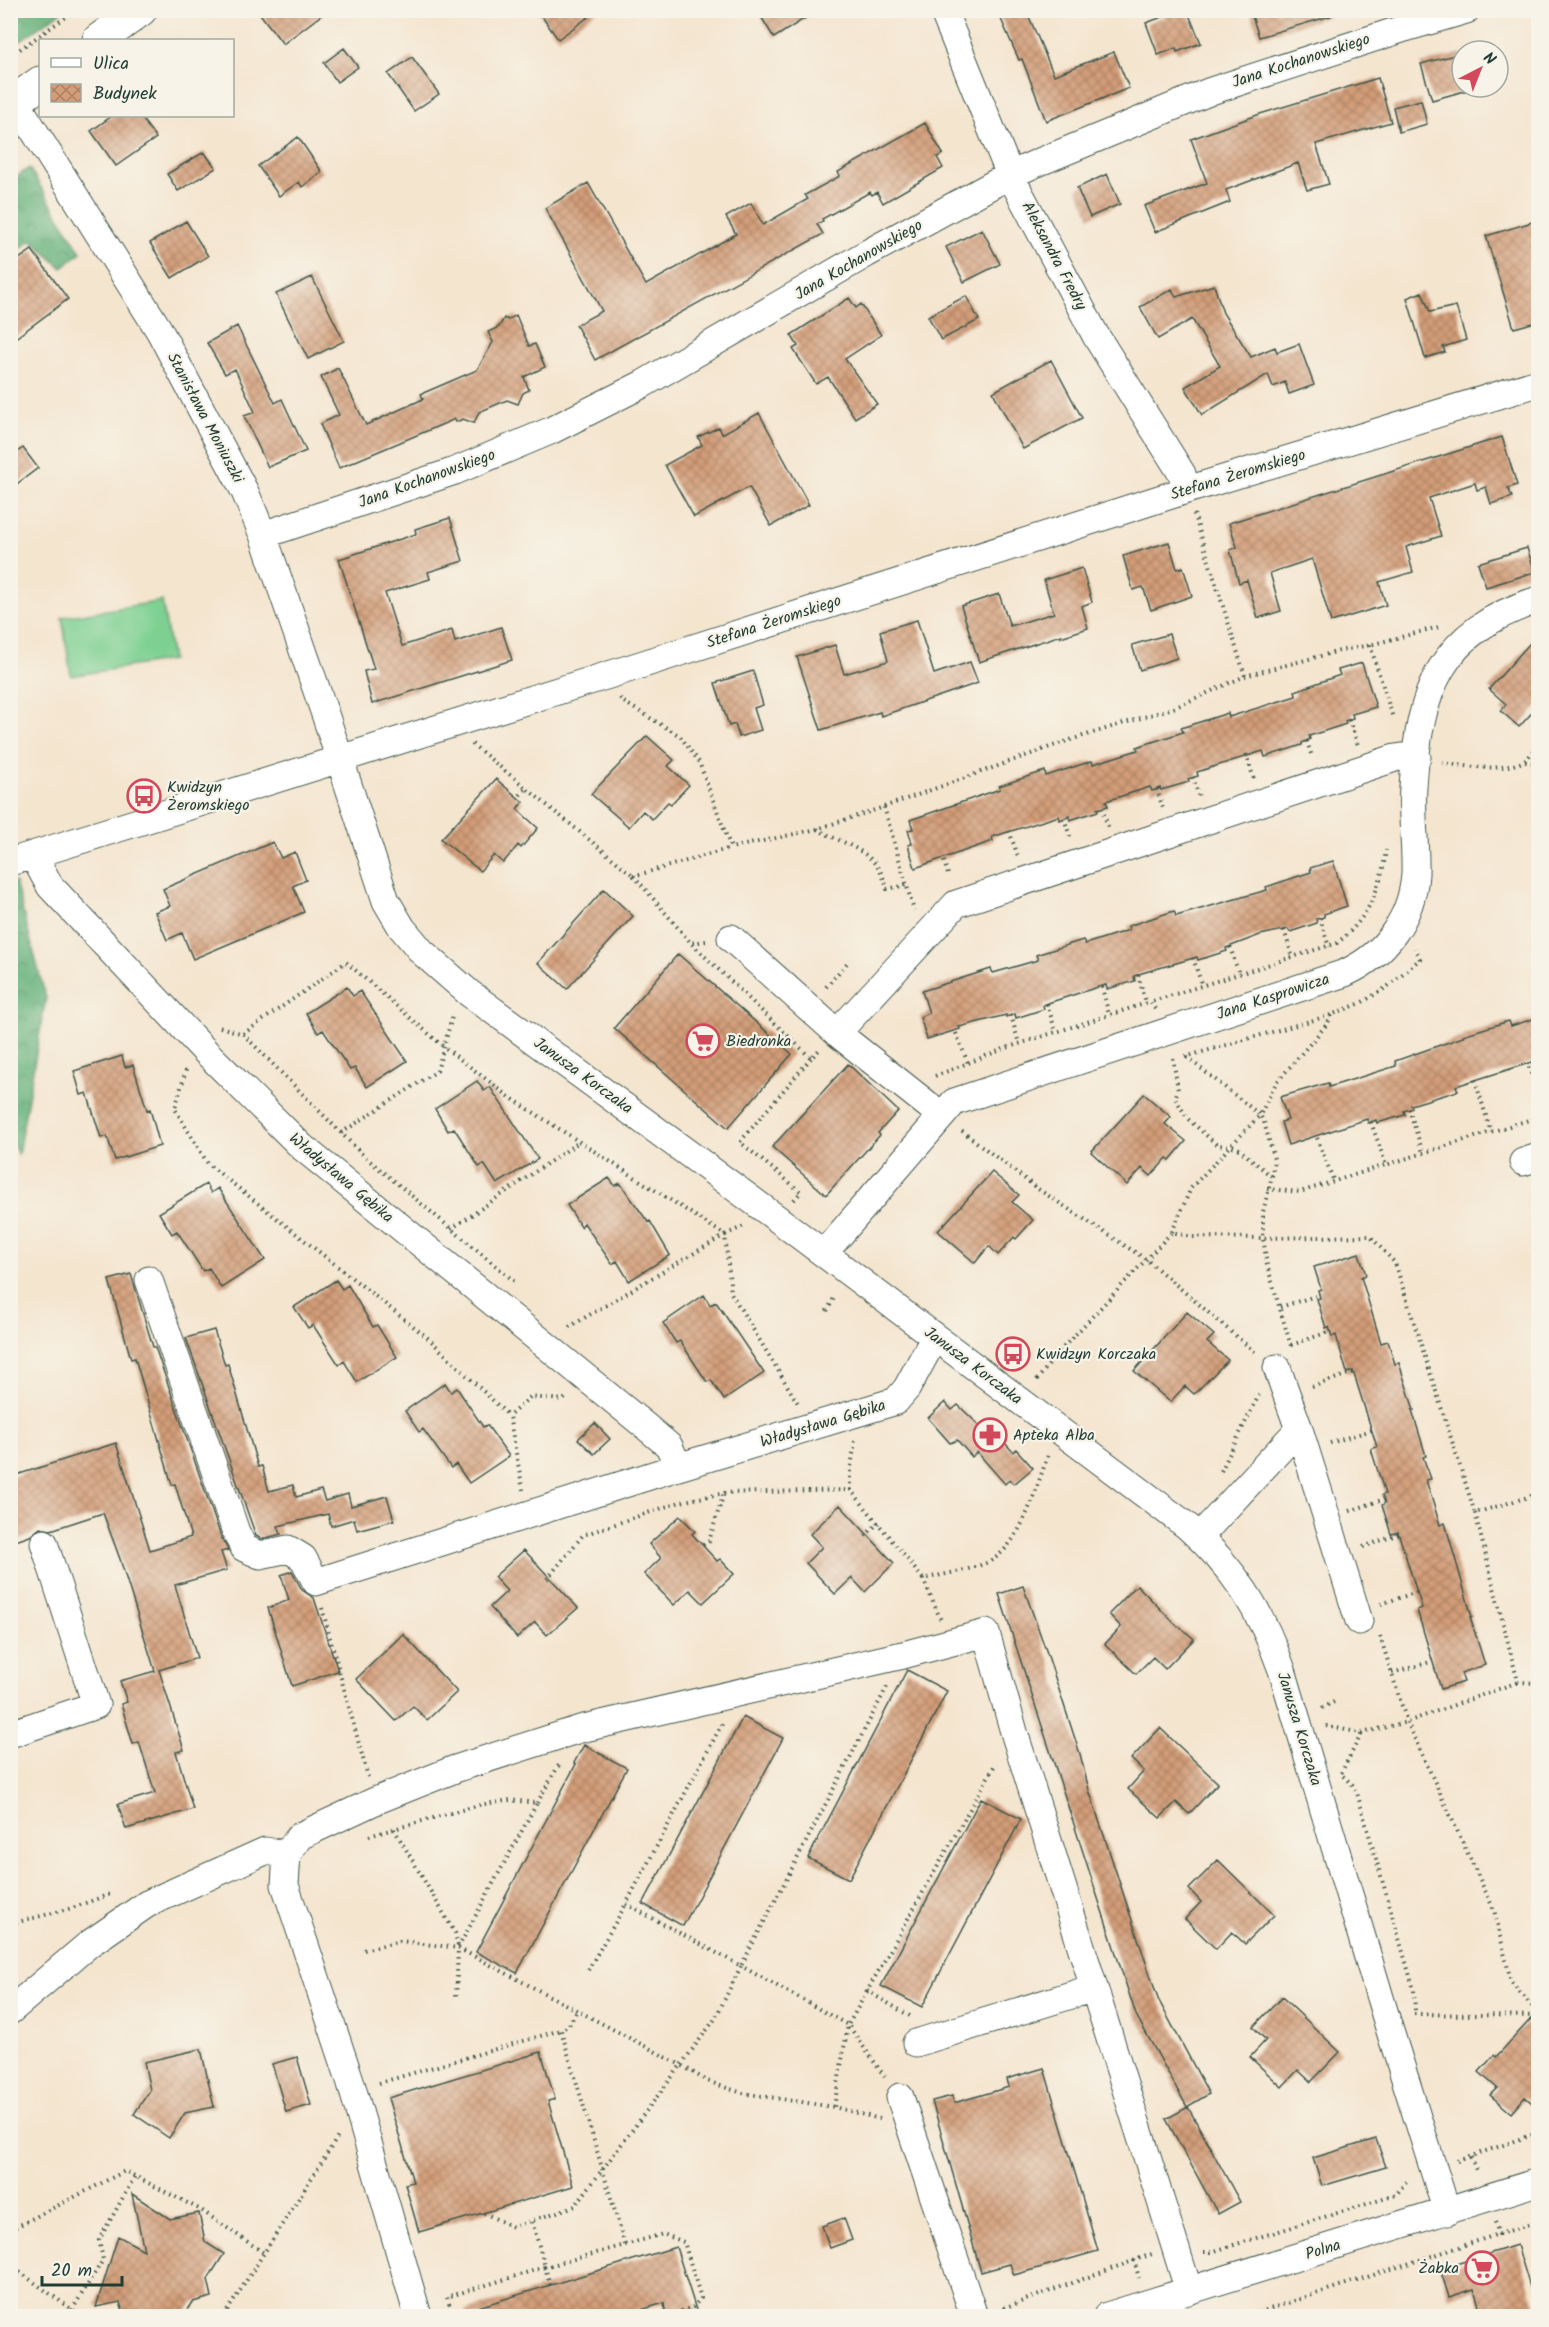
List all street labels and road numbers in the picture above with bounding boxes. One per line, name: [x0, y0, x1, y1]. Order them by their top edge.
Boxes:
street label: Jana Kochanowskiego: [1229, 27, 1373, 95]
street label: Aleksandra Fredry: [1015, 197, 1093, 315]
street label: Jana Kochanowskiego: [790, 213, 928, 307]
street label: Stanisława Moniuszki: [160, 348, 250, 489]
street label: Jana Kochanowskiego: [355, 443, 499, 515]
street label: Stefana Żeromskiego: [1167, 443, 1309, 507]
street label: Stefana Żeromskiego: [703, 588, 845, 656]
street label: Jana Kasprowicza: [1213, 967, 1333, 1027]
street label: Janusza Korczaka: [528, 1031, 638, 1121]
street label: Władysława Gębika: [283, 1127, 399, 1229]
street label: Janusza Korczaka: [918, 1321, 1028, 1411]
street label: Władysława Gębika: [757, 1393, 889, 1455]
street label: Janusza Korczaka: [1270, 1669, 1328, 1789]
street label: Polna: [1302, 2233, 1344, 2267]

